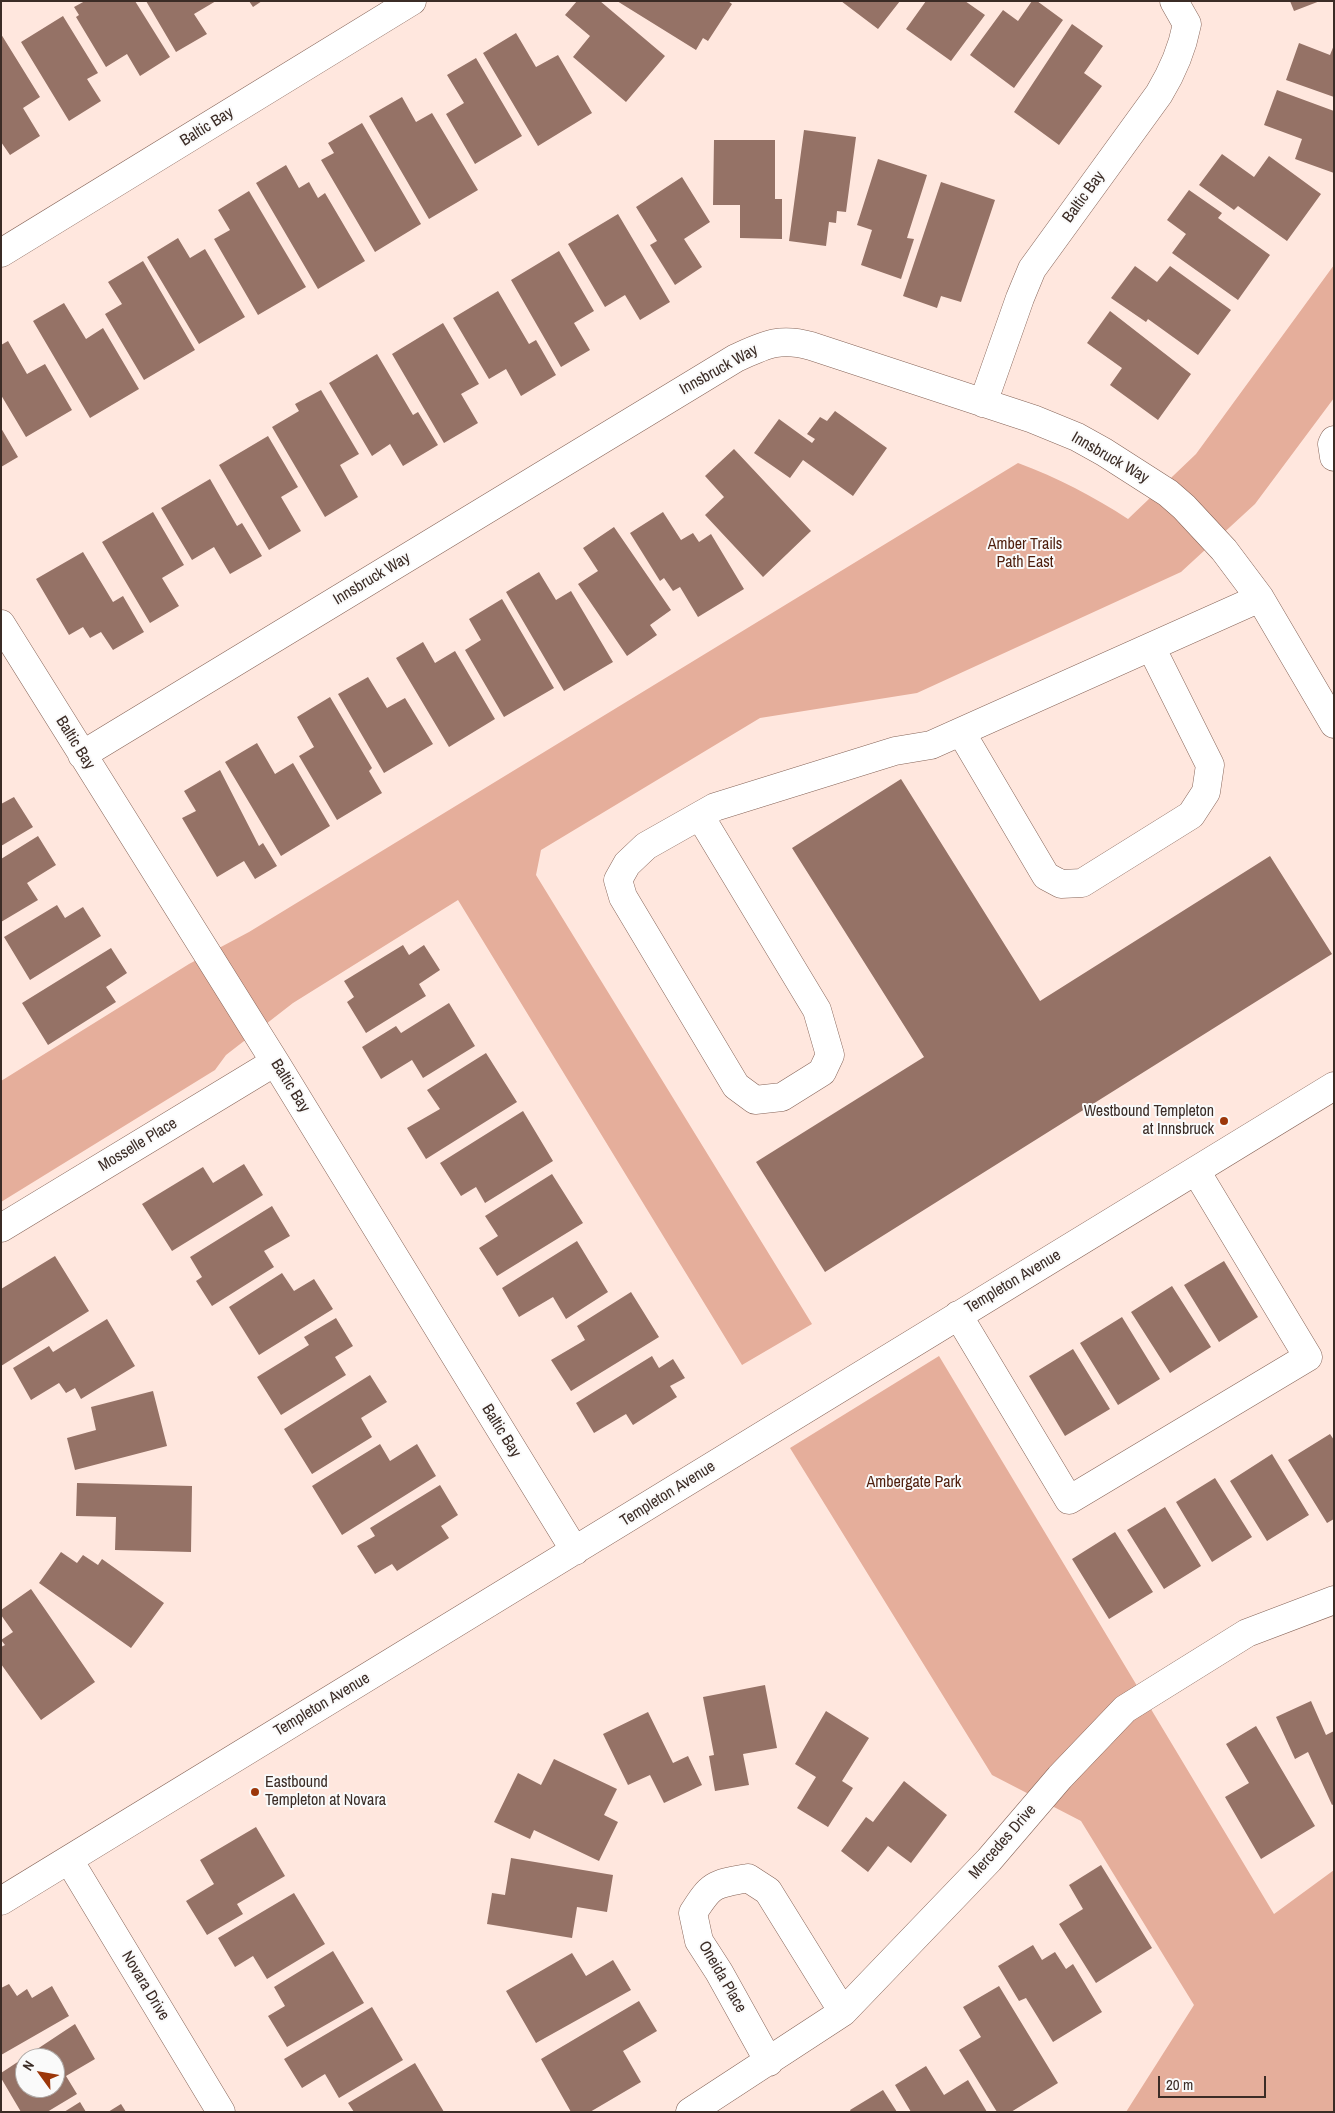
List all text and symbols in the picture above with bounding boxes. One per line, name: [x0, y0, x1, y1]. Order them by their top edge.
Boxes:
street label: Baltic Bay: [177, 103, 237, 151]
street label: Baltic Bay: [1059, 167, 1109, 227]
street label: Innsbruck Way: [677, 341, 761, 399]
street label: Innsbruck Way: [1068, 428, 1152, 488]
park label: Amber Trails Path East: [988, 535, 1062, 573]
street label: Innsbruck Way: [330, 549, 414, 609]
street label: Baltic Bay: [51, 713, 99, 773]
street label: Baltic Bay: [266, 1056, 314, 1116]
place label: Westbound Templeton at Innsbruck: [1084, 1102, 1214, 1140]
street label: Mosselle Place: [95, 1114, 181, 1176]
marker: Westbound Templeton at Innsbruck: [1218, 1115, 1230, 1127]
street label: Templeton Avenue: [962, 1246, 1064, 1318]
street label: Baltic Bay: [477, 1401, 525, 1461]
street label: Templeton Avenue: [617, 1457, 719, 1531]
park label: Ambergate Park: [867, 1473, 961, 1493]
street label: Templeton Avenue: [271, 1669, 373, 1741]
place label: Eastbound Templeton at Novara: [265, 1773, 386, 1811]
marker: Eastbound Templeton at Novara: [249, 1786, 261, 1798]
street label: Mercedes Drive: [965, 1801, 1041, 1883]
street label: Oneida Place: [694, 1938, 750, 2016]
street label: Novara Drive: [117, 1948, 173, 2024]
north arrow: [15, 2048, 65, 2098]
text: N: [18, 2057, 38, 2074]
scale bar: [1160, 2066, 1268, 2098]
text: 20 m: [1166, 2074, 1193, 2095]

